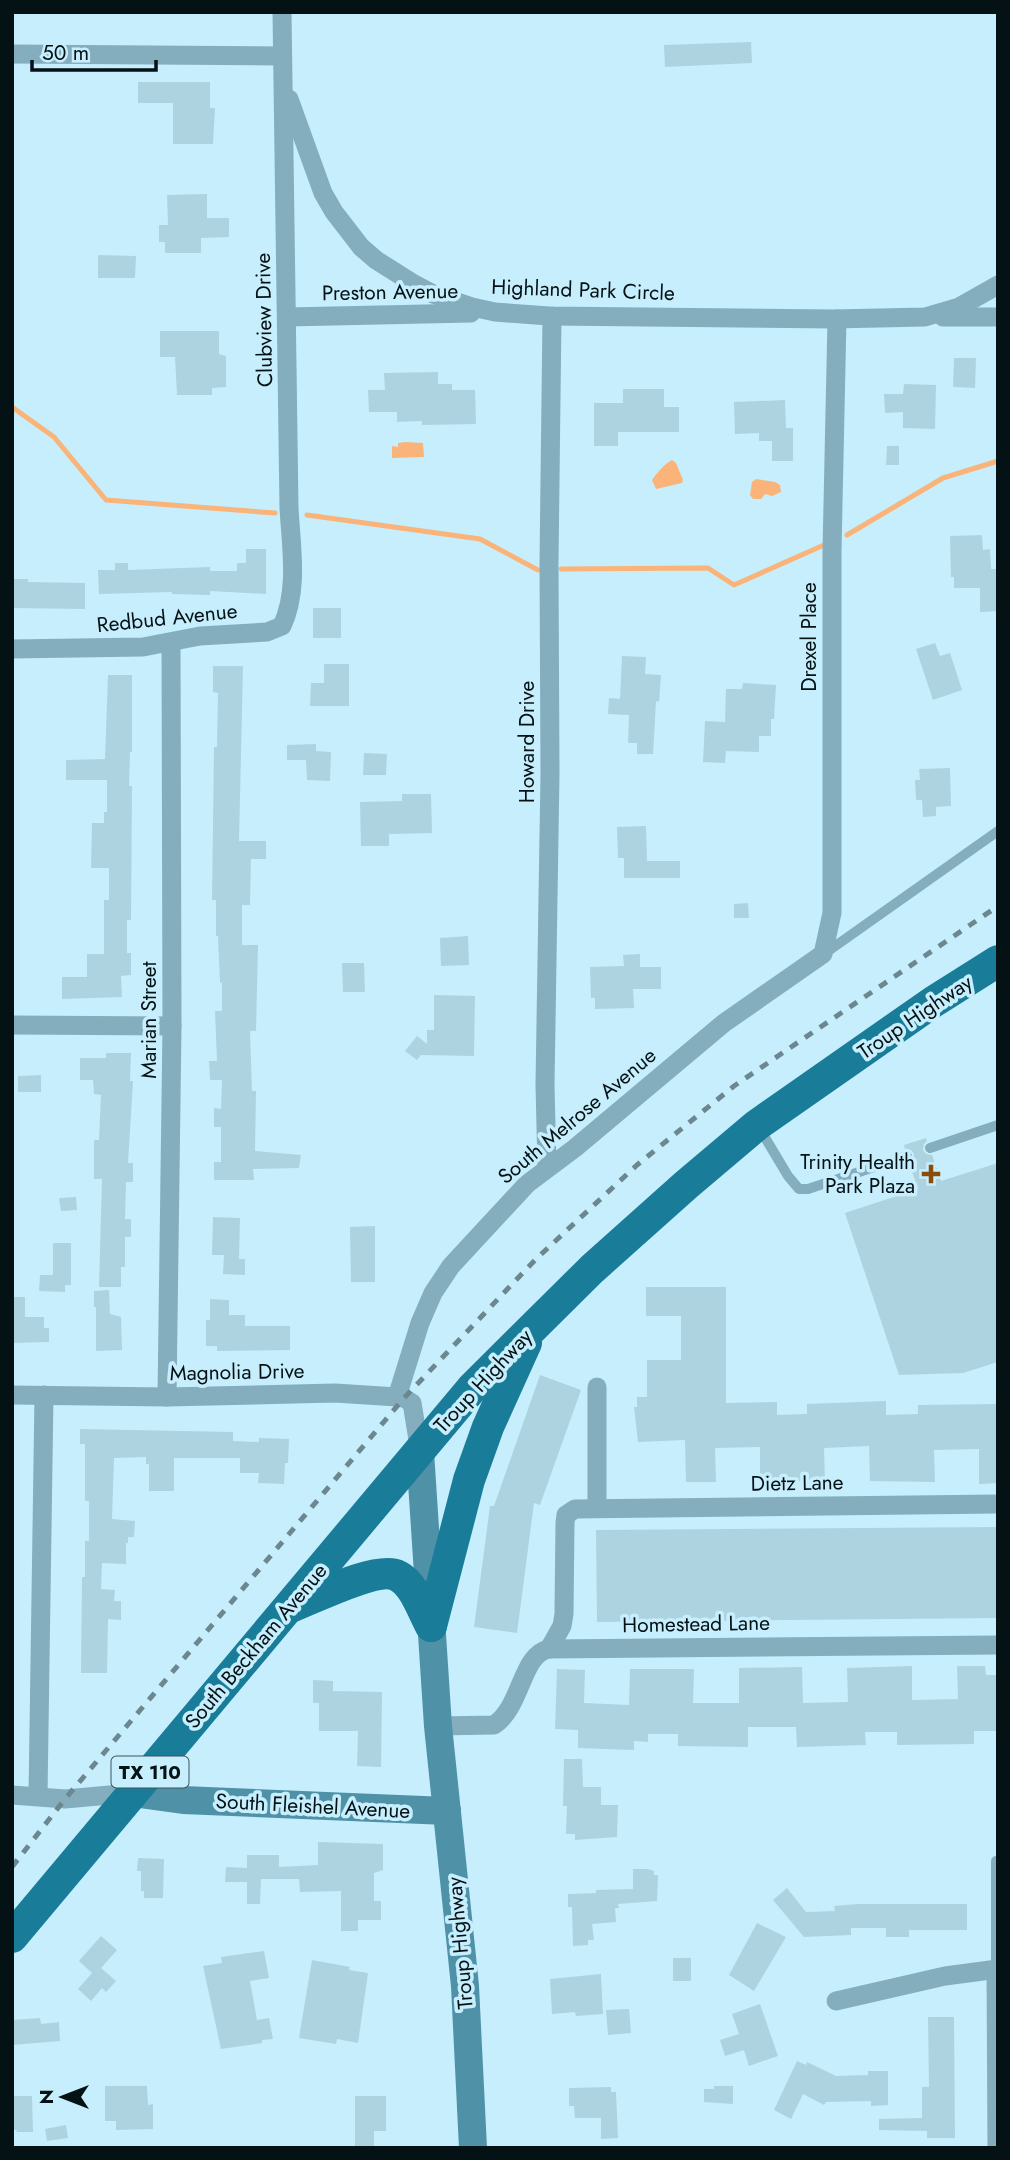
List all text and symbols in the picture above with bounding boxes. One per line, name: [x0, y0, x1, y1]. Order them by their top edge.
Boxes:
scale bar: [32, 28, 156, 72]
text: 50 m: [42, 38, 89, 68]
street label: Clubview Drive: [248, 252, 280, 387]
street label: Highland Park Circle: [491, 272, 676, 308]
street label: Preston Avenue: [321, 276, 459, 308]
street label: Drexel Place: [794, 582, 824, 692]
street label: Redbud Avenue: [95, 596, 239, 640]
street label: Howard Drive: [512, 680, 542, 803]
street label: Marian Street: [134, 961, 164, 1079]
street label: Troup Highway: [852, 967, 979, 1067]
street label: South Melrose Avenue: [491, 1041, 663, 1191]
place label: Trinity Health Park Plaza: [800, 1147, 915, 1201]
marker: Trinity Health Park Plaza: [921, 1164, 941, 1184]
street label: Troup Highway: [427, 1322, 540, 1440]
street label: Magnolia Drive: [169, 1356, 305, 1388]
street label: Dietz Lane: [750, 1467, 844, 1499]
street label: South Beckham Avenue: [178, 1557, 334, 1735]
street label: Homestead Lane: [622, 1608, 770, 1640]
road number: TX 110: [111, 1756, 188, 1788]
street label: South Fleishel Avenue: [215, 1786, 411, 1826]
street label: Troup Highway: [439, 1875, 481, 2010]
north arrow: [28, 2062, 98, 2132]
text: N: [33, 2089, 60, 2105]

